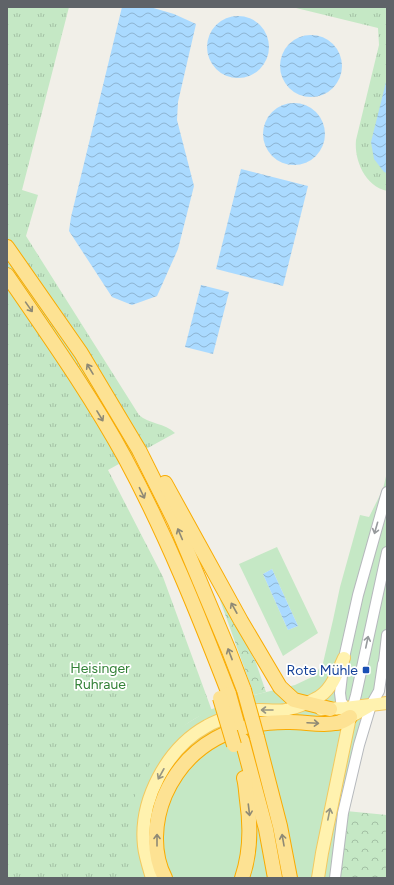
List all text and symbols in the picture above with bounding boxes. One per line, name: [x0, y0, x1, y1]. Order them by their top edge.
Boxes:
one-way arrow: [25, 301, 33, 312]
one-way arrow: [86, 364, 94, 375]
one-way arrow: [96, 410, 104, 422]
one-way arrow: [139, 487, 146, 499]
one-way arrow: [372, 522, 379, 535]
one-way arrow: [176, 528, 183, 540]
one-way arrow: [230, 603, 238, 615]
one-way arrow: [364, 636, 372, 649]
one-way arrow: [225, 648, 233, 660]
park label: Heisinger Ruhraue: [70, 660, 130, 693]
place label: Rote Mühle: [287, 662, 358, 679]
marker: Rote Mühle: [361, 665, 371, 675]
one-way arrow: [261, 706, 274, 714]
one-way arrow: [306, 719, 319, 727]
one-way arrow: [156, 768, 164, 780]
one-way arrow: [245, 803, 252, 816]
one-way arrow: [326, 808, 334, 821]
one-way arrow: [153, 834, 161, 847]
one-way arrow: [278, 834, 286, 847]

